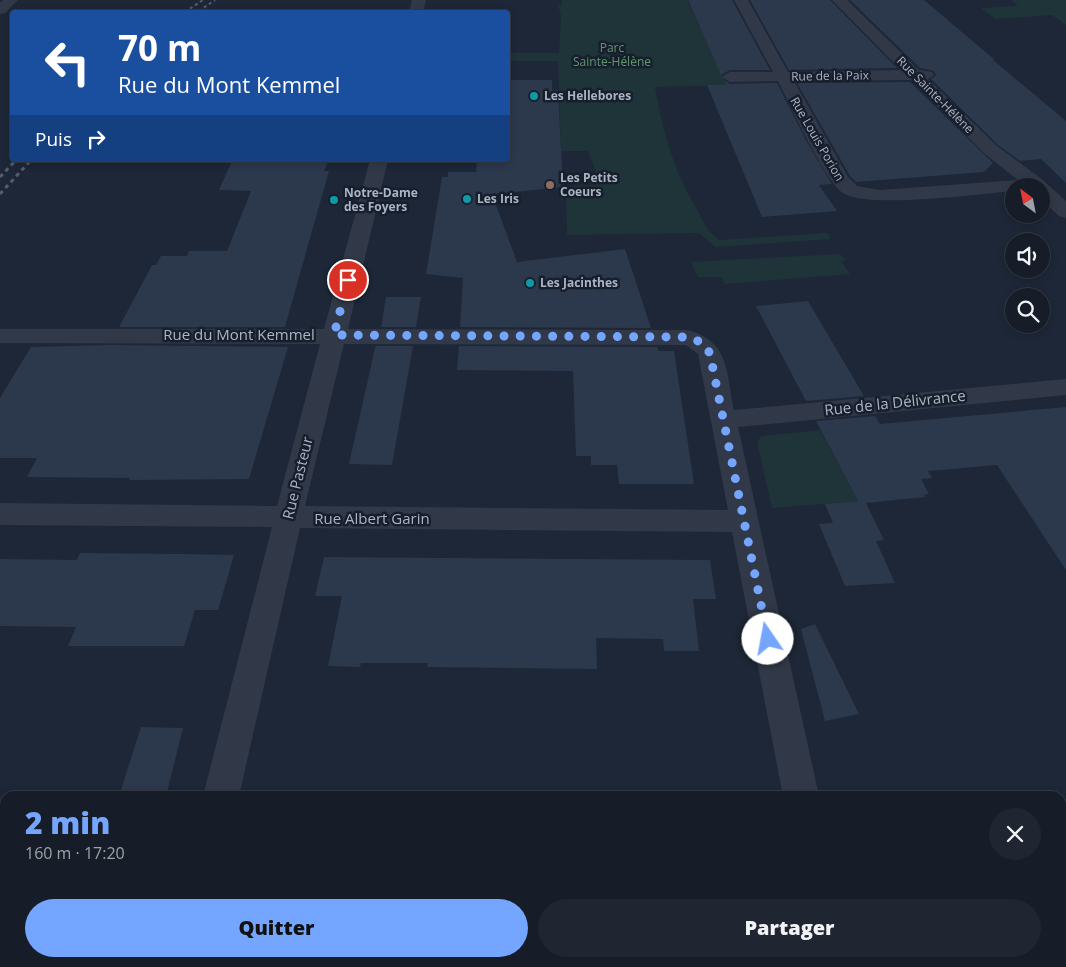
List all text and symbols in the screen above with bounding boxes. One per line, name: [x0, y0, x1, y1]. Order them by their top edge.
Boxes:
text: 70 m: [118, 24, 201, 71]
icon: left: [35, 30, 100, 95]
park label: Parc Sainte-Hélène: [573, 39, 651, 70]
street label: Rue Sainte-Hélène: [893, 52, 978, 137]
street label: Rue de la Paix: [791, 66, 870, 85]
text: Rue du Mont Kemmel: [118, 69, 340, 99]
place label: Les Hellebores: [544, 87, 631, 104]
marker: Les Hellebores: [528, 90, 540, 102]
street label: Rue Louis Porion: [787, 94, 848, 184]
icon: right: [82, 125, 110, 153]
text: Puis: [35, 126, 72, 152]
place label: Les Petits Coeurs: [560, 169, 618, 200]
north arrow: [1005, 178, 1050, 222]
map controls: [1005, 178, 1050, 333]
marker: Les Petits Coeurs: [544, 179, 556, 191]
place label: Notre-Dame des Foyers: [344, 184, 418, 215]
place label: Les Iris: [477, 190, 519, 207]
marker: Les Iris: [461, 193, 473, 205]
marker: Notre-Dame des Foyers: [328, 194, 340, 206]
button: sound: [1005, 233, 1050, 278]
pin: [327, 259, 369, 301]
icon: arrive: [334, 266, 362, 294]
place label: Les Jacinthes: [540, 274, 618, 291]
marker: Les Jacinthes: [524, 277, 536, 289]
button: search: [1005, 288, 1050, 333]
street label: Rue du Mont Kemmel: [163, 324, 315, 344]
street label: Rue de la Délivrance: [823, 385, 967, 419]
street label: Rue Pasteur: [277, 434, 317, 521]
street label: Rue Albert Garin: [314, 508, 430, 528]
position arrow: [741, 612, 793, 664]
text: 2 min: [25, 802, 110, 843]
button: close: [989, 808, 1041, 860]
text: 160 m · 17:20: [25, 842, 125, 864]
button: Quitter: [25, 899, 528, 957]
button: Partager: [538, 899, 1041, 957]

